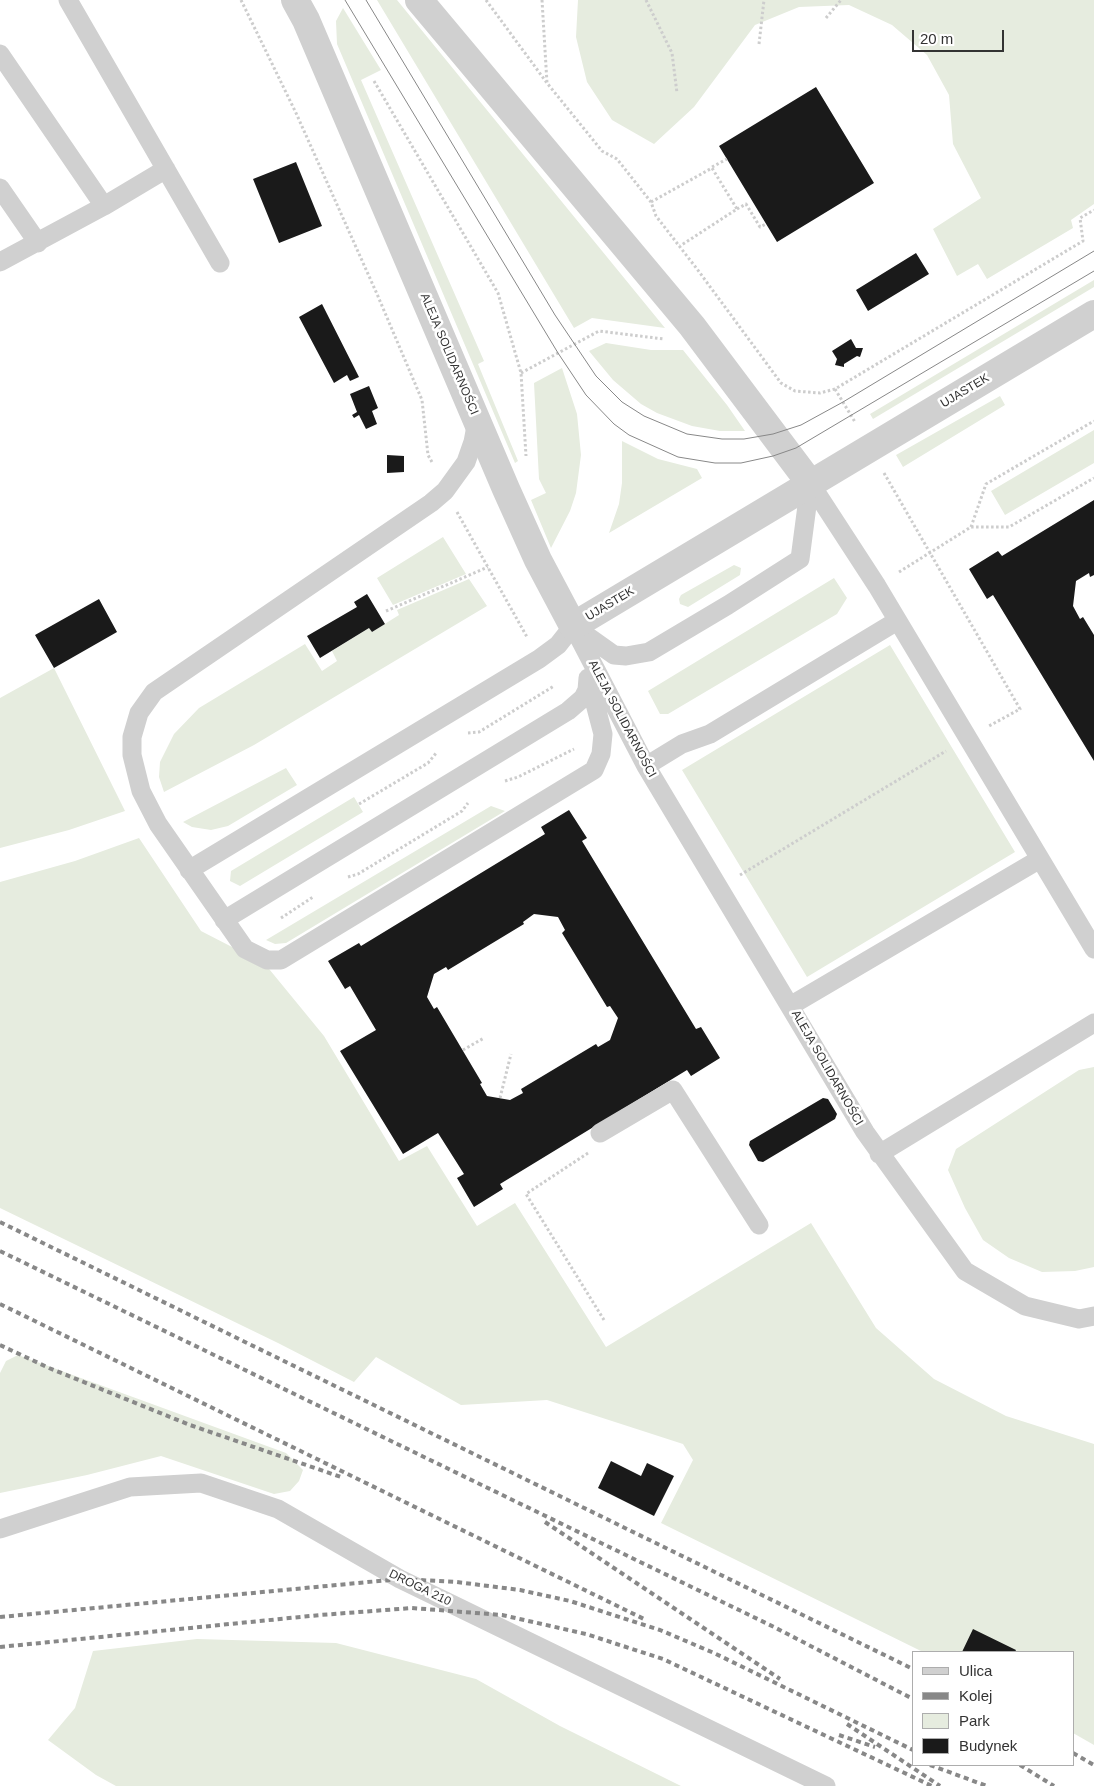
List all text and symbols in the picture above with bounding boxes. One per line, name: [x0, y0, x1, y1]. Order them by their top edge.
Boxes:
scale bar: [914, 20, 1006, 52]
text: 20 m: [920, 30, 953, 47]
street label: ALEJA SOLIDARNOŚCI: [417, 291, 481, 417]
street label: UJASTEK: [938, 371, 992, 411]
street label: UJASTEK: [583, 584, 637, 624]
street label: ALEJA SOLIDARNOŚCI: [585, 658, 659, 780]
street label: ALEJA SOLIDARNOŚCI: [788, 1008, 866, 1128]
street label: DROGA 210: [387, 1567, 453, 1609]
legend: [912, 1651, 1074, 1766]
text: Ulica: [959, 1662, 992, 1679]
text: Kolej: [959, 1687, 992, 1704]
text: Park: [959, 1712, 990, 1729]
text: Budynek: [959, 1737, 1017, 1754]

